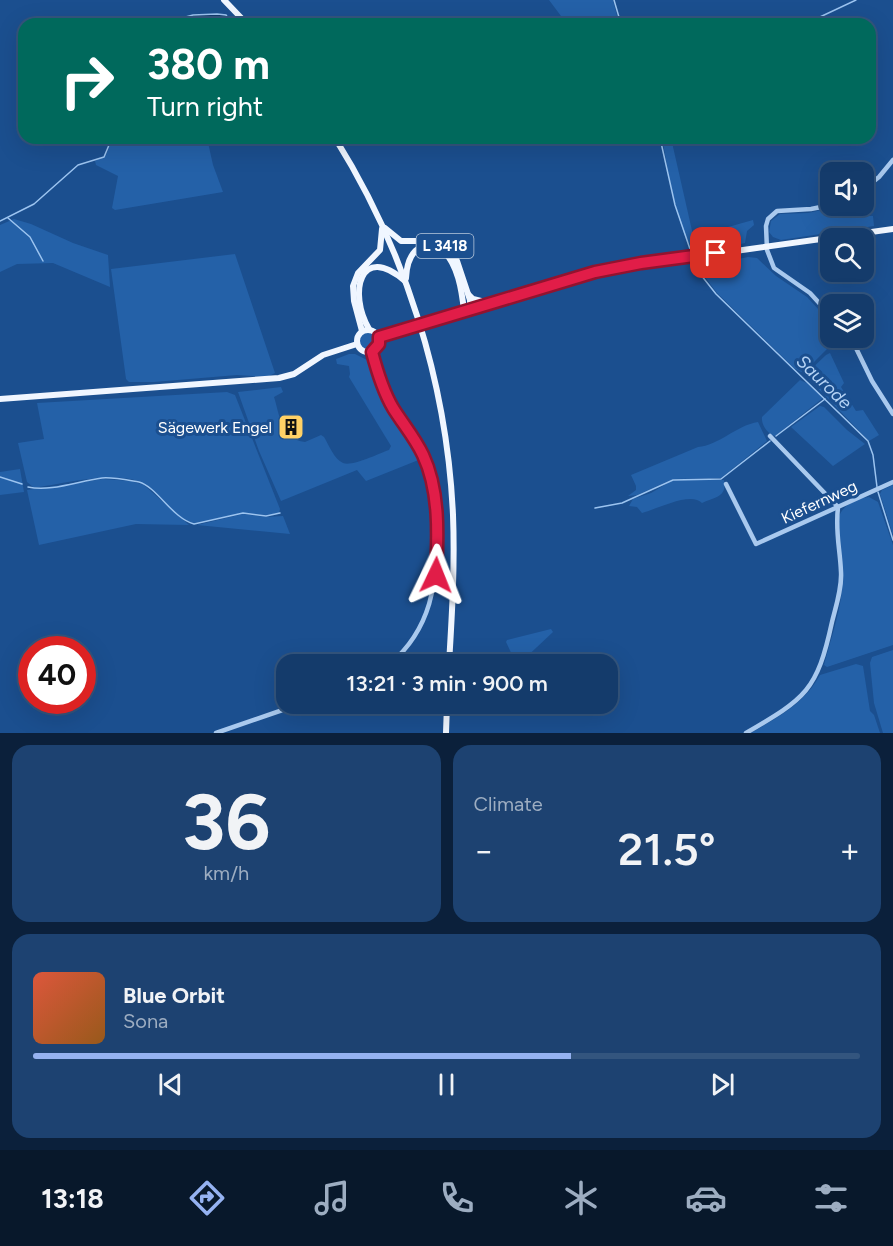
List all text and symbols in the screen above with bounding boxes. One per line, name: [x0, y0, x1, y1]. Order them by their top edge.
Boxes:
text: 380 m: [147, 39, 270, 90]
icon: right: [48, 42, 126, 120]
text: Turn right: [147, 90, 263, 123]
map controls: [820, 162, 874, 348]
button: sound: [820, 162, 874, 216]
pin: [690, 227, 741, 278]
button: search: [820, 228, 874, 282]
road number: L 3418: [416, 234, 474, 258]
icon: arrive: [699, 236, 732, 269]
button: layers: [820, 294, 874, 348]
water label: Saurode: [792, 350, 856, 414]
building icon: Sägewerk Engel: [276, 412, 306, 442]
place label: Sägewerk Engel: [158, 418, 272, 437]
street label: Kiefernweg: [778, 476, 860, 528]
position arrow: [404, 543, 468, 607]
speed limit sign: 40: [18, 636, 96, 714]
text: 13:21 · 3 min · 900 m: [346, 670, 548, 697]
text: 36: [182, 775, 271, 869]
text: Climate: [474, 792, 543, 816]
text: 21.5°: [618, 822, 716, 876]
text: −: [474, 831, 494, 870]
text: +: [839, 831, 860, 870]
text: km/h: [203, 861, 249, 885]
text: Blue Orbit: [123, 982, 225, 1009]
text: Sona: [123, 1009, 168, 1033]
icon: previous: [154, 1068, 187, 1101]
icon: pause: [430, 1068, 463, 1101]
icon: next: [706, 1068, 739, 1101]
icon: directions: [186, 1177, 228, 1219]
icon: music: [311, 1177, 353, 1219]
icon: phone: [436, 1177, 478, 1219]
icon: climate: [560, 1177, 602, 1219]
icon: car: [685, 1177, 727, 1219]
icon: filters: [810, 1177, 852, 1219]
text: 13:18: [41, 1182, 104, 1215]

